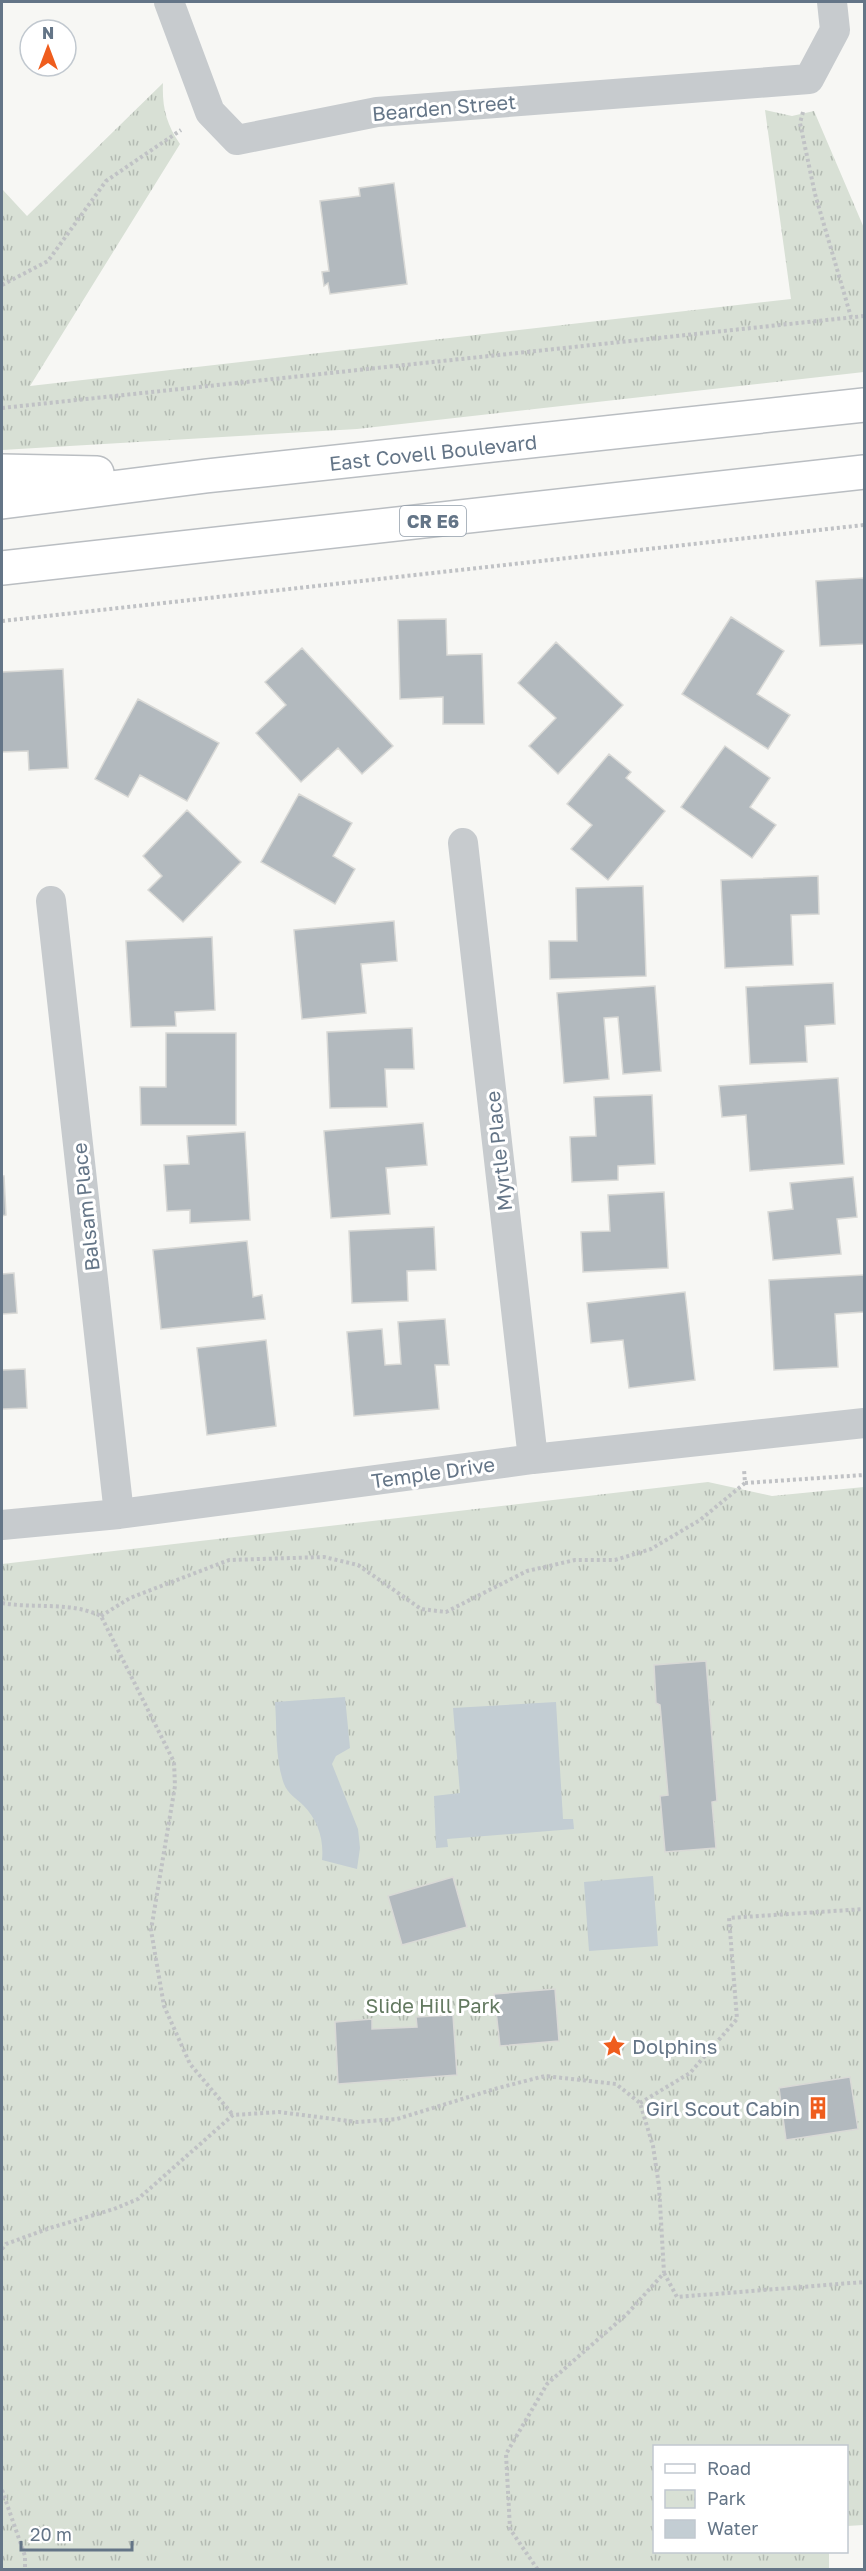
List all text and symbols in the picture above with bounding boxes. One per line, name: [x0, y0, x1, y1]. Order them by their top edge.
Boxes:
north arrow: [18, 18, 78, 78]
text: N: [42, 23, 54, 43]
street label: Bearden Street: [371, 89, 517, 125]
street label: East Covell Boulevard: [328, 429, 538, 475]
road number: CR E6: [400, 506, 466, 536]
street label: Myrtle Place: [480, 1090, 516, 1212]
street label: Balsam Place: [66, 1142, 104, 1272]
street label: Temple Drive: [370, 1451, 496, 1493]
park label: Slide Hill Park: [365, 1993, 501, 2017]
place icon: Dolphins: [601, 2033, 627, 2059]
place label: Dolphins: [632, 2034, 717, 2058]
building icon: Girl Scout Cabin: [805, 2095, 831, 2121]
place label: Girl Scout Cabin: [646, 2096, 800, 2120]
legend: [653, 2445, 848, 2553]
text: Road: [707, 2457, 751, 2479]
text: Park: [707, 2487, 746, 2509]
scale bar: [21, 2514, 132, 2552]
text: Water: [707, 2517, 758, 2539]
text: 20 m: [30, 2523, 72, 2545]

